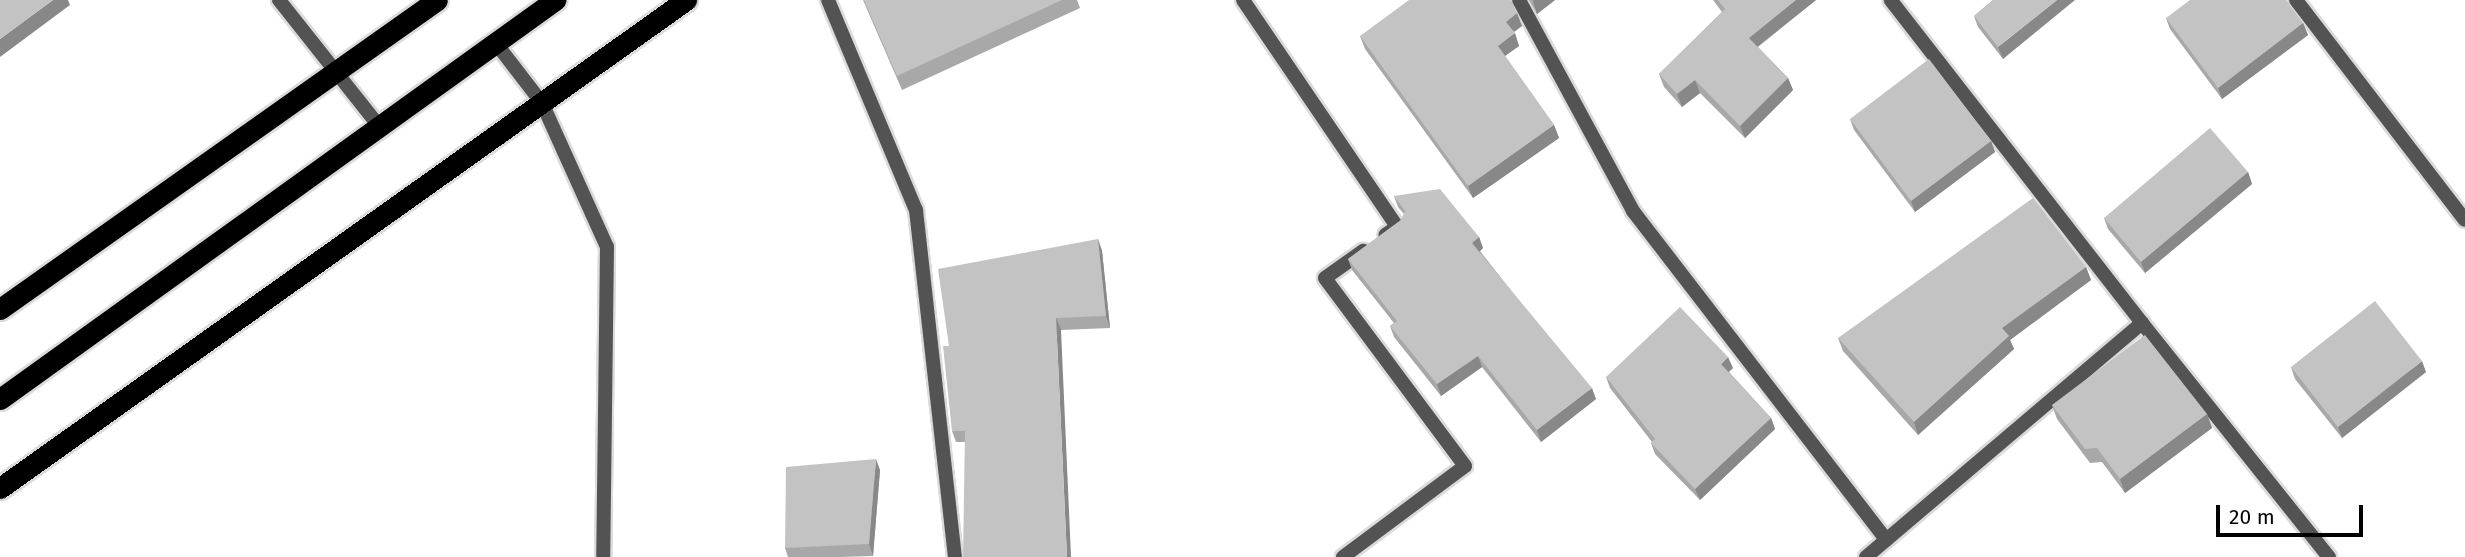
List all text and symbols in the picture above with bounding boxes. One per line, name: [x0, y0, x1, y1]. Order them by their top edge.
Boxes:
scale bar: [2220, 490, 2367, 534]
text: 20 m: [2229, 504, 2275, 530]

